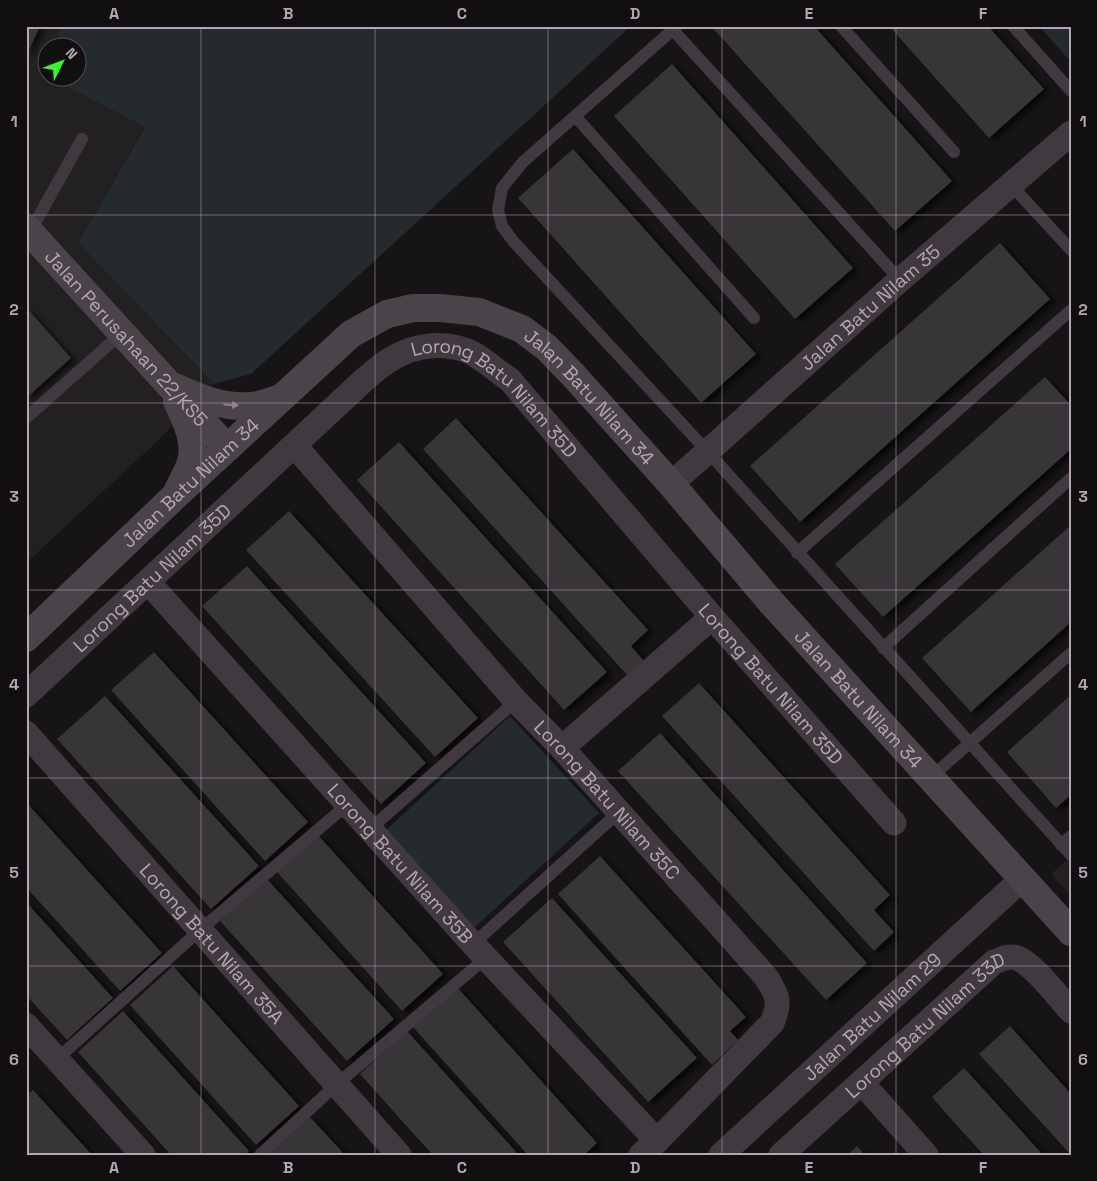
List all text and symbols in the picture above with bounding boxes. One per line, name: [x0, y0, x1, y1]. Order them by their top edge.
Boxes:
text: A: [109, 3, 119, 24]
text: B: [283, 3, 293, 24]
text: C: [457, 3, 467, 24]
text: D: [630, 3, 640, 24]
text: E: [805, 3, 814, 24]
text: F: [979, 3, 988, 24]
north arrow: [38, 38, 88, 88]
text: N: [62, 44, 81, 63]
text: 1: [10, 111, 18, 132]
text: 1: [1079, 111, 1087, 132]
street label: Jalan Batu Nilam 35: [794, 239, 945, 376]
street label: Jalan Perusahaan 22/KS5: [40, 244, 213, 432]
text: 2: [9, 299, 19, 320]
text: 2: [1078, 299, 1088, 320]
street label: Jalan Batu Nilam 34: [519, 323, 660, 470]
street label: Lorong Batu Nilam 35D: [408, 333, 583, 463]
one-way arrow: [223, 402, 239, 410]
street label: Jalan Batu Nilam 34: [116, 412, 264, 553]
text: 3: [9, 486, 19, 507]
text: 3: [1078, 486, 1088, 507]
street label: Lorong Batu Nilam 35D: [68, 498, 236, 657]
street label: Lorong Batu Nilam 35D: [693, 598, 849, 770]
street label: Jalan Batu Nilam 34: [789, 624, 928, 774]
text: 4: [9, 674, 19, 695]
text: 4: [1078, 674, 1088, 695]
street label: Lorong Batu Nilam 35C: [529, 715, 686, 885]
street label: Lorong Batu Nilam 35B: [322, 778, 479, 949]
street label: Lorong Batu Nilam 35A: [134, 858, 290, 1029]
text: 5: [9, 862, 19, 883]
text: 5: [1078, 862, 1088, 883]
street label: Jalan Batu Nilam 29: [798, 947, 947, 1086]
street label: Lorong Batu Nilam 33D: [840, 947, 1008, 1104]
text: 6: [9, 1049, 19, 1070]
text: 6: [1078, 1049, 1088, 1070]
text: A: [109, 1157, 119, 1178]
text: B: [283, 1157, 293, 1178]
text: C: [457, 1157, 467, 1178]
text: D: [630, 1157, 640, 1178]
text: E: [805, 1157, 814, 1178]
text: F: [979, 1157, 988, 1178]

